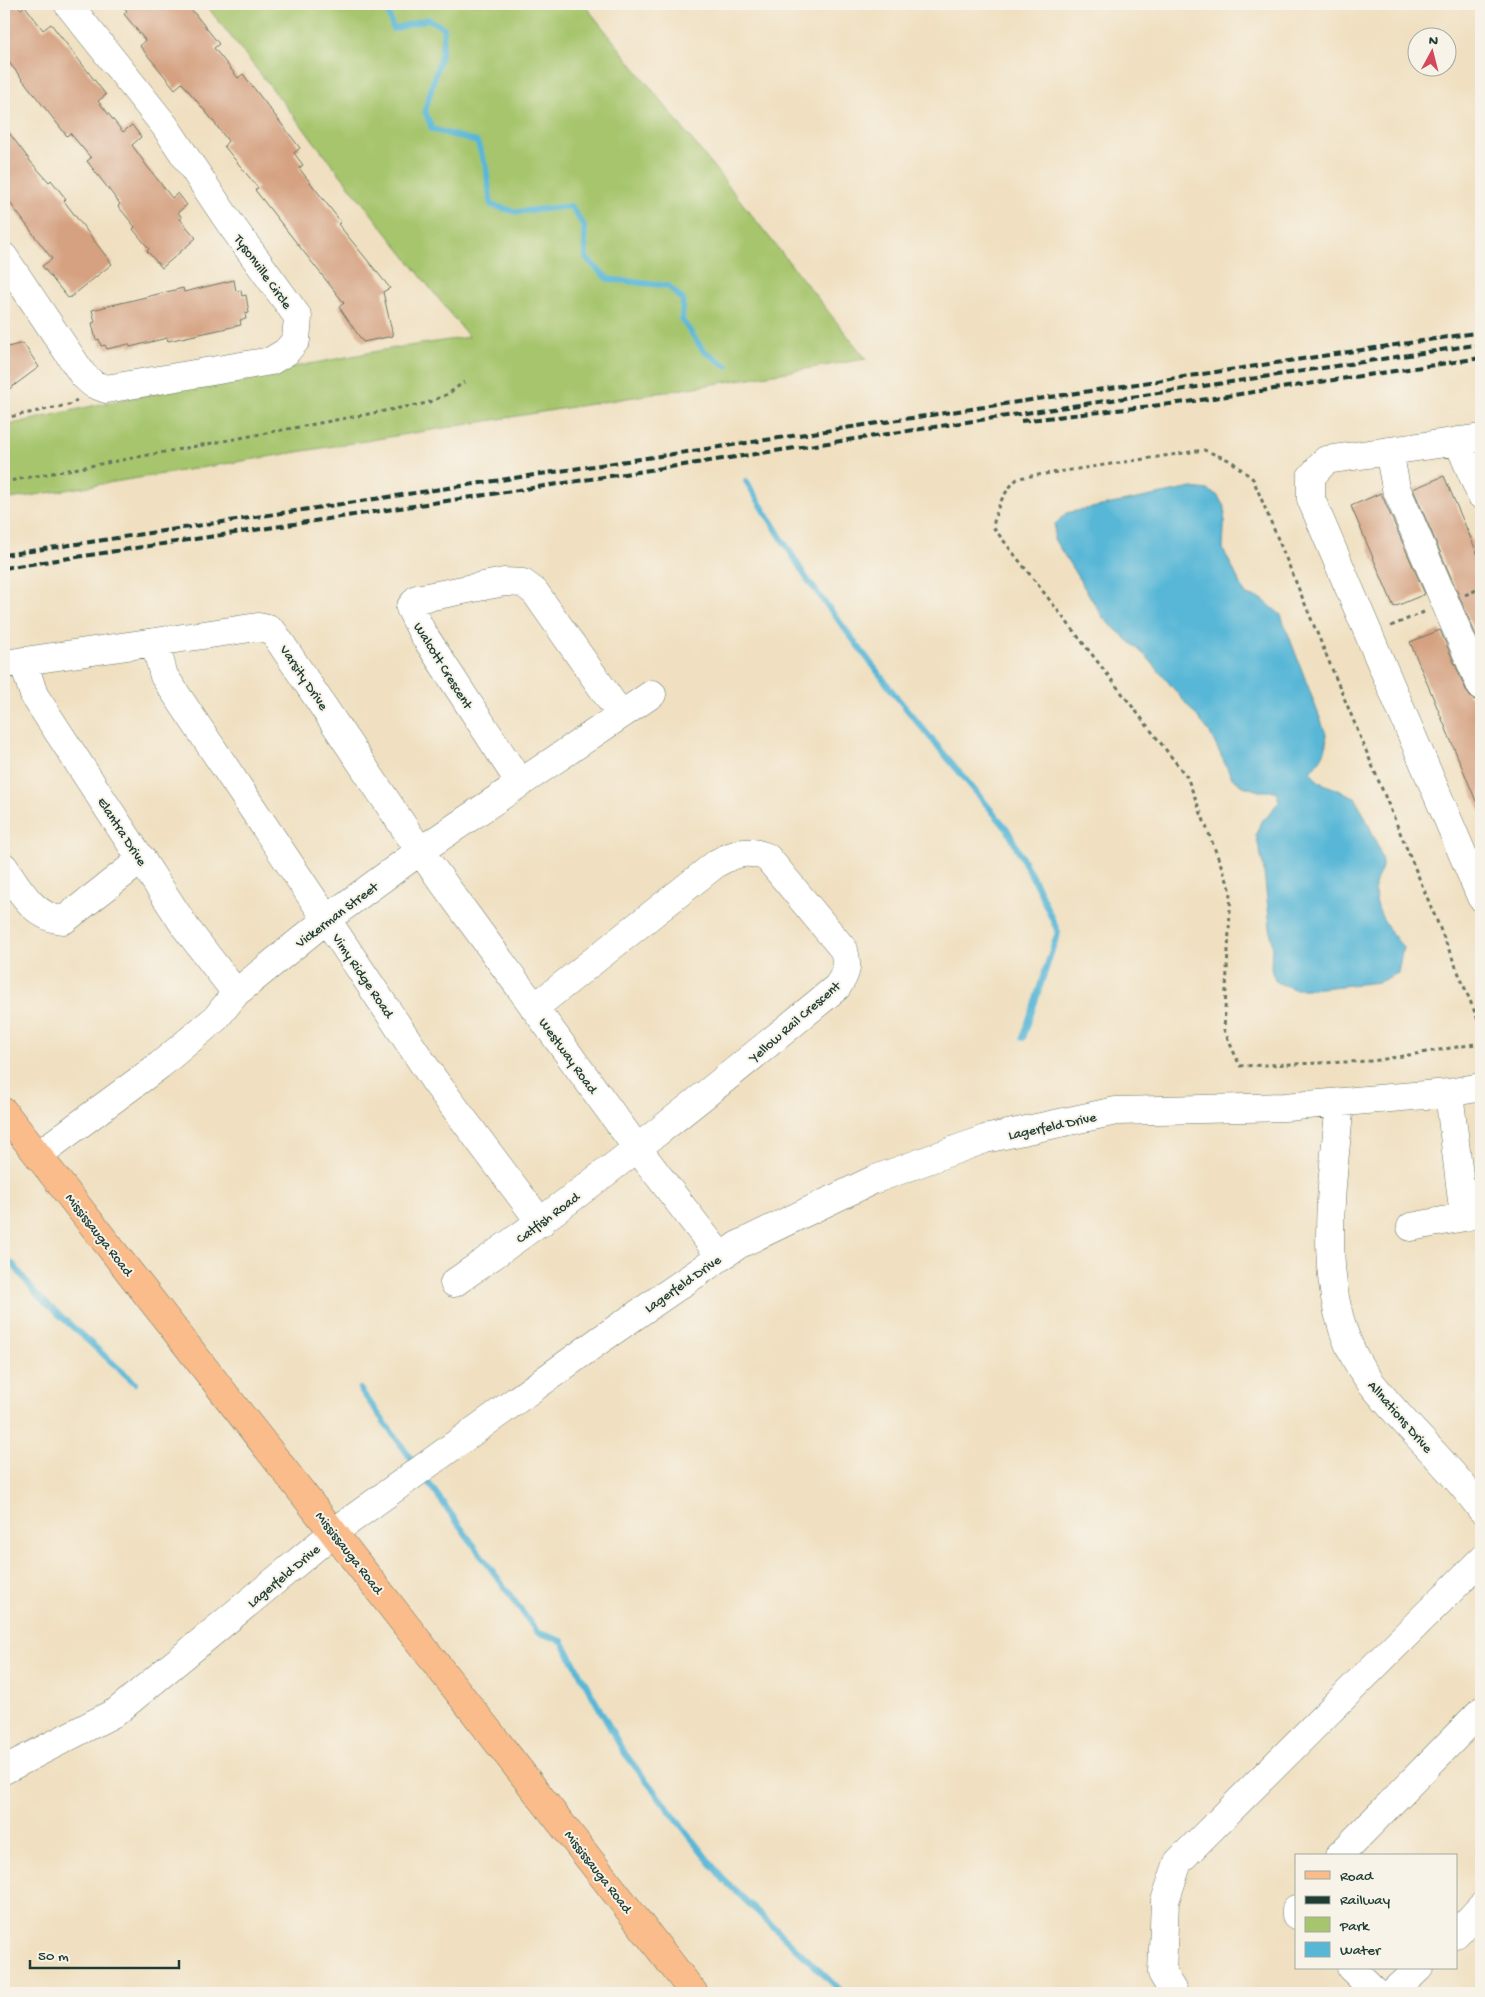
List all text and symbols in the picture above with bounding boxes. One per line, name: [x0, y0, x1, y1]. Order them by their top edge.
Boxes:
north arrow: [1408, 28, 1458, 78]
text: N: [1428, 33, 1439, 51]
street label: Tysonville Circle: [229, 231, 295, 314]
street label: Walcott Crescent: [408, 620, 476, 714]
street label: Varsity Drive: [274, 642, 331, 715]
street label: Elantra Drive: [92, 795, 150, 871]
street label: Vickerman Street: [292, 879, 383, 953]
street label: Vimy Ridge Road: [327, 930, 398, 1024]
street label: Yellow Rail Crescent: [745, 978, 846, 1068]
street label: Westway Road: [534, 1015, 601, 1099]
street label: Lagerfeld Drive: [1007, 1110, 1099, 1145]
street label: Catfish Road: [513, 1189, 585, 1248]
street label: Mississauga Road: [60, 1191, 137, 1282]
street label: Lagerfeld Drive: [642, 1252, 726, 1318]
street label: Allnations Drive: [1363, 1378, 1436, 1458]
street label: Mississauga Road: [310, 1509, 387, 1600]
street label: Lagerfeld Drive: [245, 1541, 325, 1612]
street label: Mississauga Road: [559, 1828, 636, 1919]
legend: [1295, 1854, 1458, 1970]
text: Road: [1340, 1868, 1374, 1886]
text: Railway: [1340, 1892, 1391, 1910]
text: Park: [1339, 1918, 1370, 1936]
scale bar: [30, 1937, 179, 1969]
text: Water: [1340, 1942, 1382, 1960]
text: 50 m: [38, 1948, 69, 1966]

